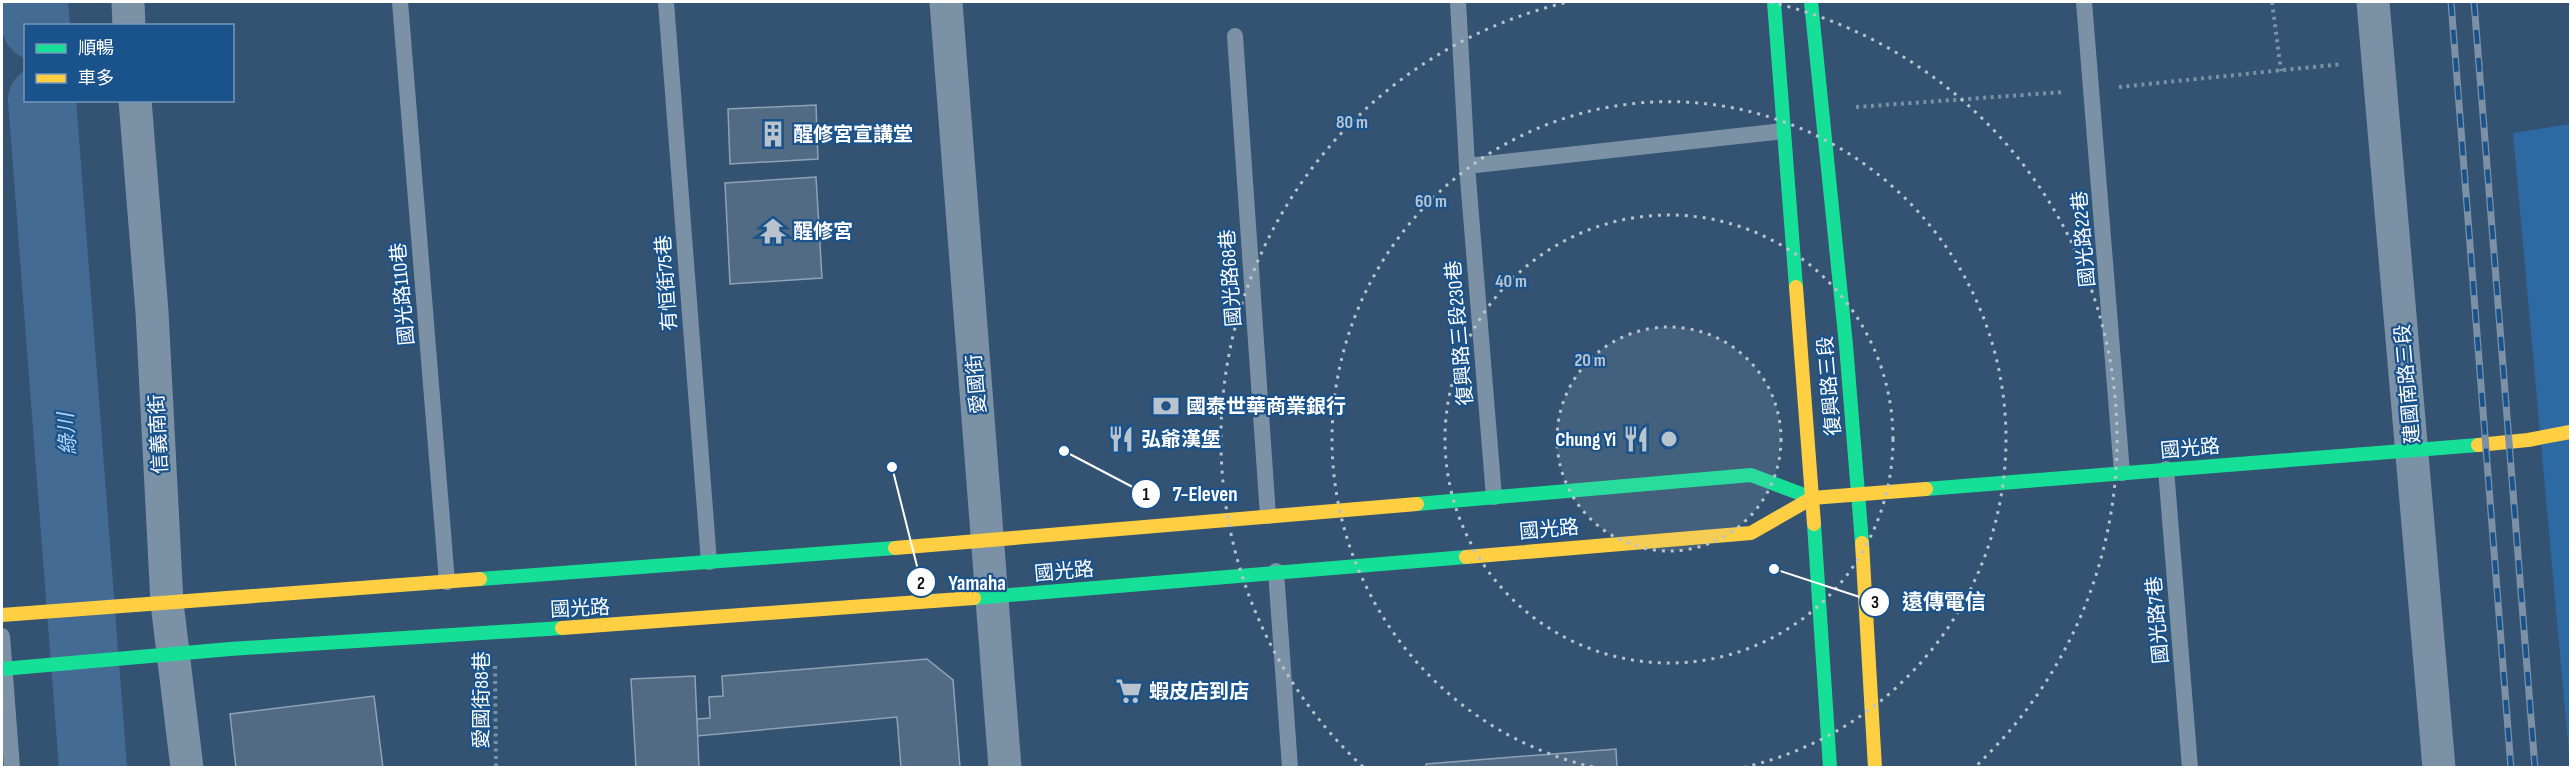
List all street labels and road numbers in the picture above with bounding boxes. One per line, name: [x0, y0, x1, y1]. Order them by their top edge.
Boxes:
street label: 國光路22巷: [2068, 190, 2100, 288]
street label: 國光路68巷: [1216, 228, 1246, 327]
street label: 有恒街75巷: [652, 234, 682, 332]
street label: 國光路110巷: [387, 242, 419, 346]
street label: 復興路三段230巷: [1442, 259, 1478, 406]
street label: 建國南路三段: [2391, 323, 2425, 445]
street label: 復興路三段: [1814, 335, 1846, 437]
street label: 愛國街: [962, 353, 992, 415]
street label: 信義南街: [145, 393, 173, 475]
street label: 國光路: [2159, 434, 2221, 464]
street label: 國光路: [1518, 515, 1580, 545]
street label: 國光路: [1033, 557, 1095, 587]
street label: 國光路7巷: [2142, 575, 2174, 665]
street label: 國光路: [549, 595, 611, 623]
street label: 愛國街88巷: [470, 651, 494, 749]

